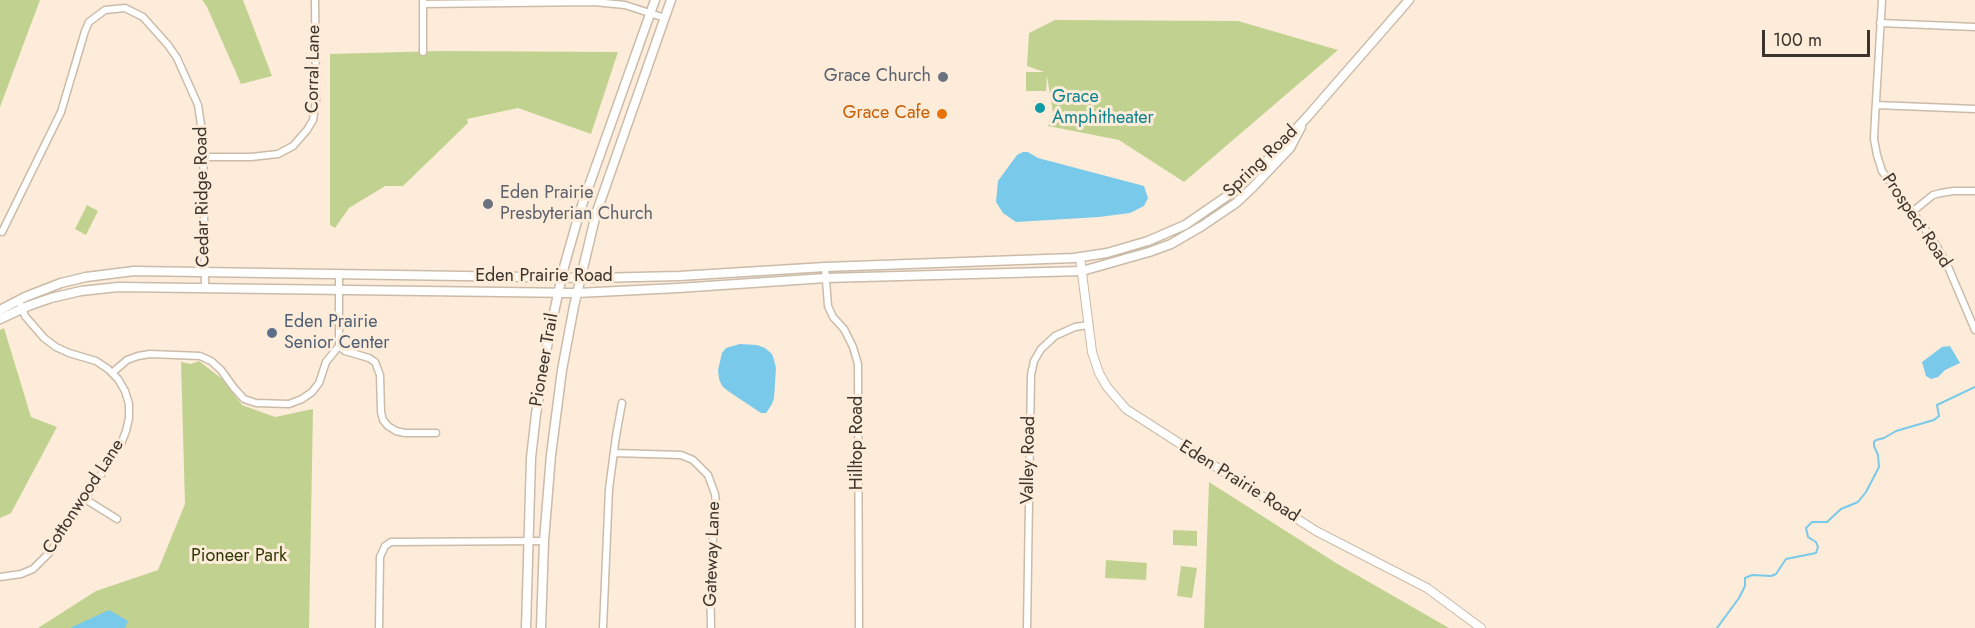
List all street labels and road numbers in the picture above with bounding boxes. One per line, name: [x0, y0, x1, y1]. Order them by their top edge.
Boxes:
street label: Corral Lane: [302, 25, 326, 113]
street label: Spring Road: [1219, 121, 1303, 203]
street label: Cedar Ridge Road: [191, 126, 215, 268]
street label: Prospect Road: [1877, 170, 1955, 272]
street label: Eden Prairie Road: [475, 266, 613, 288]
street label: Pioneer Trail: [526, 312, 564, 408]
street label: Hilltop Road: [847, 396, 869, 490]
street label: Valley Road: [1017, 416, 1041, 504]
street label: Cottonwood Lane: [39, 435, 129, 559]
street label: Eden Prairie Road: [1175, 436, 1303, 528]
street label: Gateway Lane: [700, 501, 726, 607]

